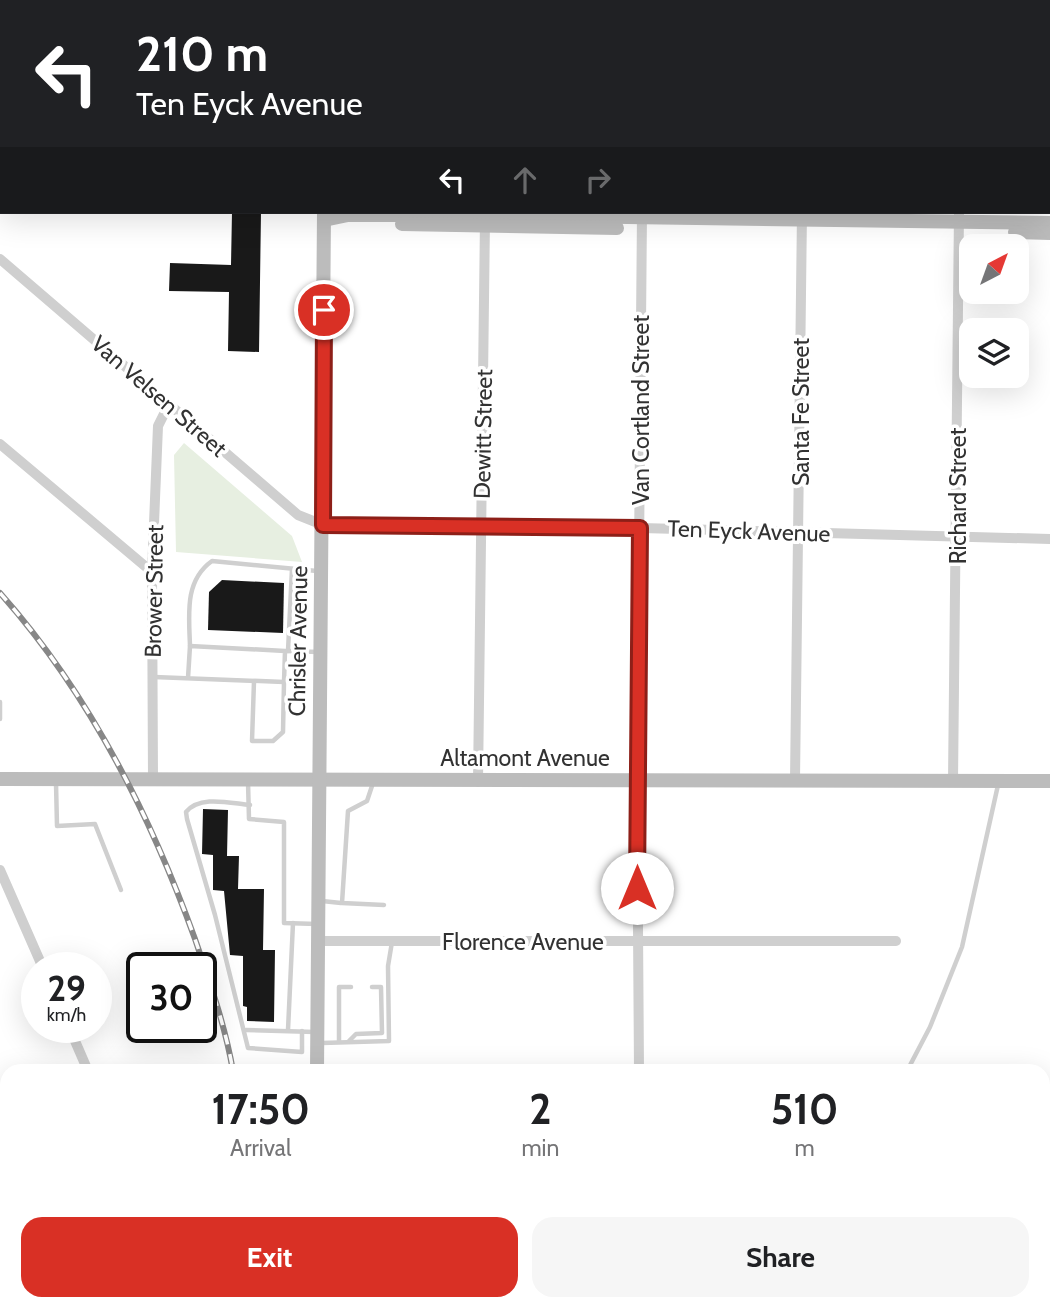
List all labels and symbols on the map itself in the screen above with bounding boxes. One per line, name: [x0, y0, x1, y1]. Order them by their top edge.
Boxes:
north arrow: [959, 234, 1029, 304]
pin: [294, 280, 354, 340]
street label: Van Cortland Street: [627, 315, 655, 505]
street label: Van Velsen Street: [85, 330, 233, 463]
street label: Santa Fe Street: [787, 338, 815, 486]
street label: Dewitt Street: [468, 369, 498, 499]
street label: Richard Street: [944, 427, 972, 564]
street label: Ten Eyck Avenue: [667, 514, 831, 548]
street label: Brower Street: [139, 524, 169, 658]
street label: Chrisler Avenue: [283, 565, 313, 717]
street label: Altamont Avenue: [440, 744, 610, 772]
position arrow: [600, 851, 674, 925]
street label: Florence Avenue: [442, 928, 604, 956]
speed limit sign: 30: [126, 952, 217, 1043]

